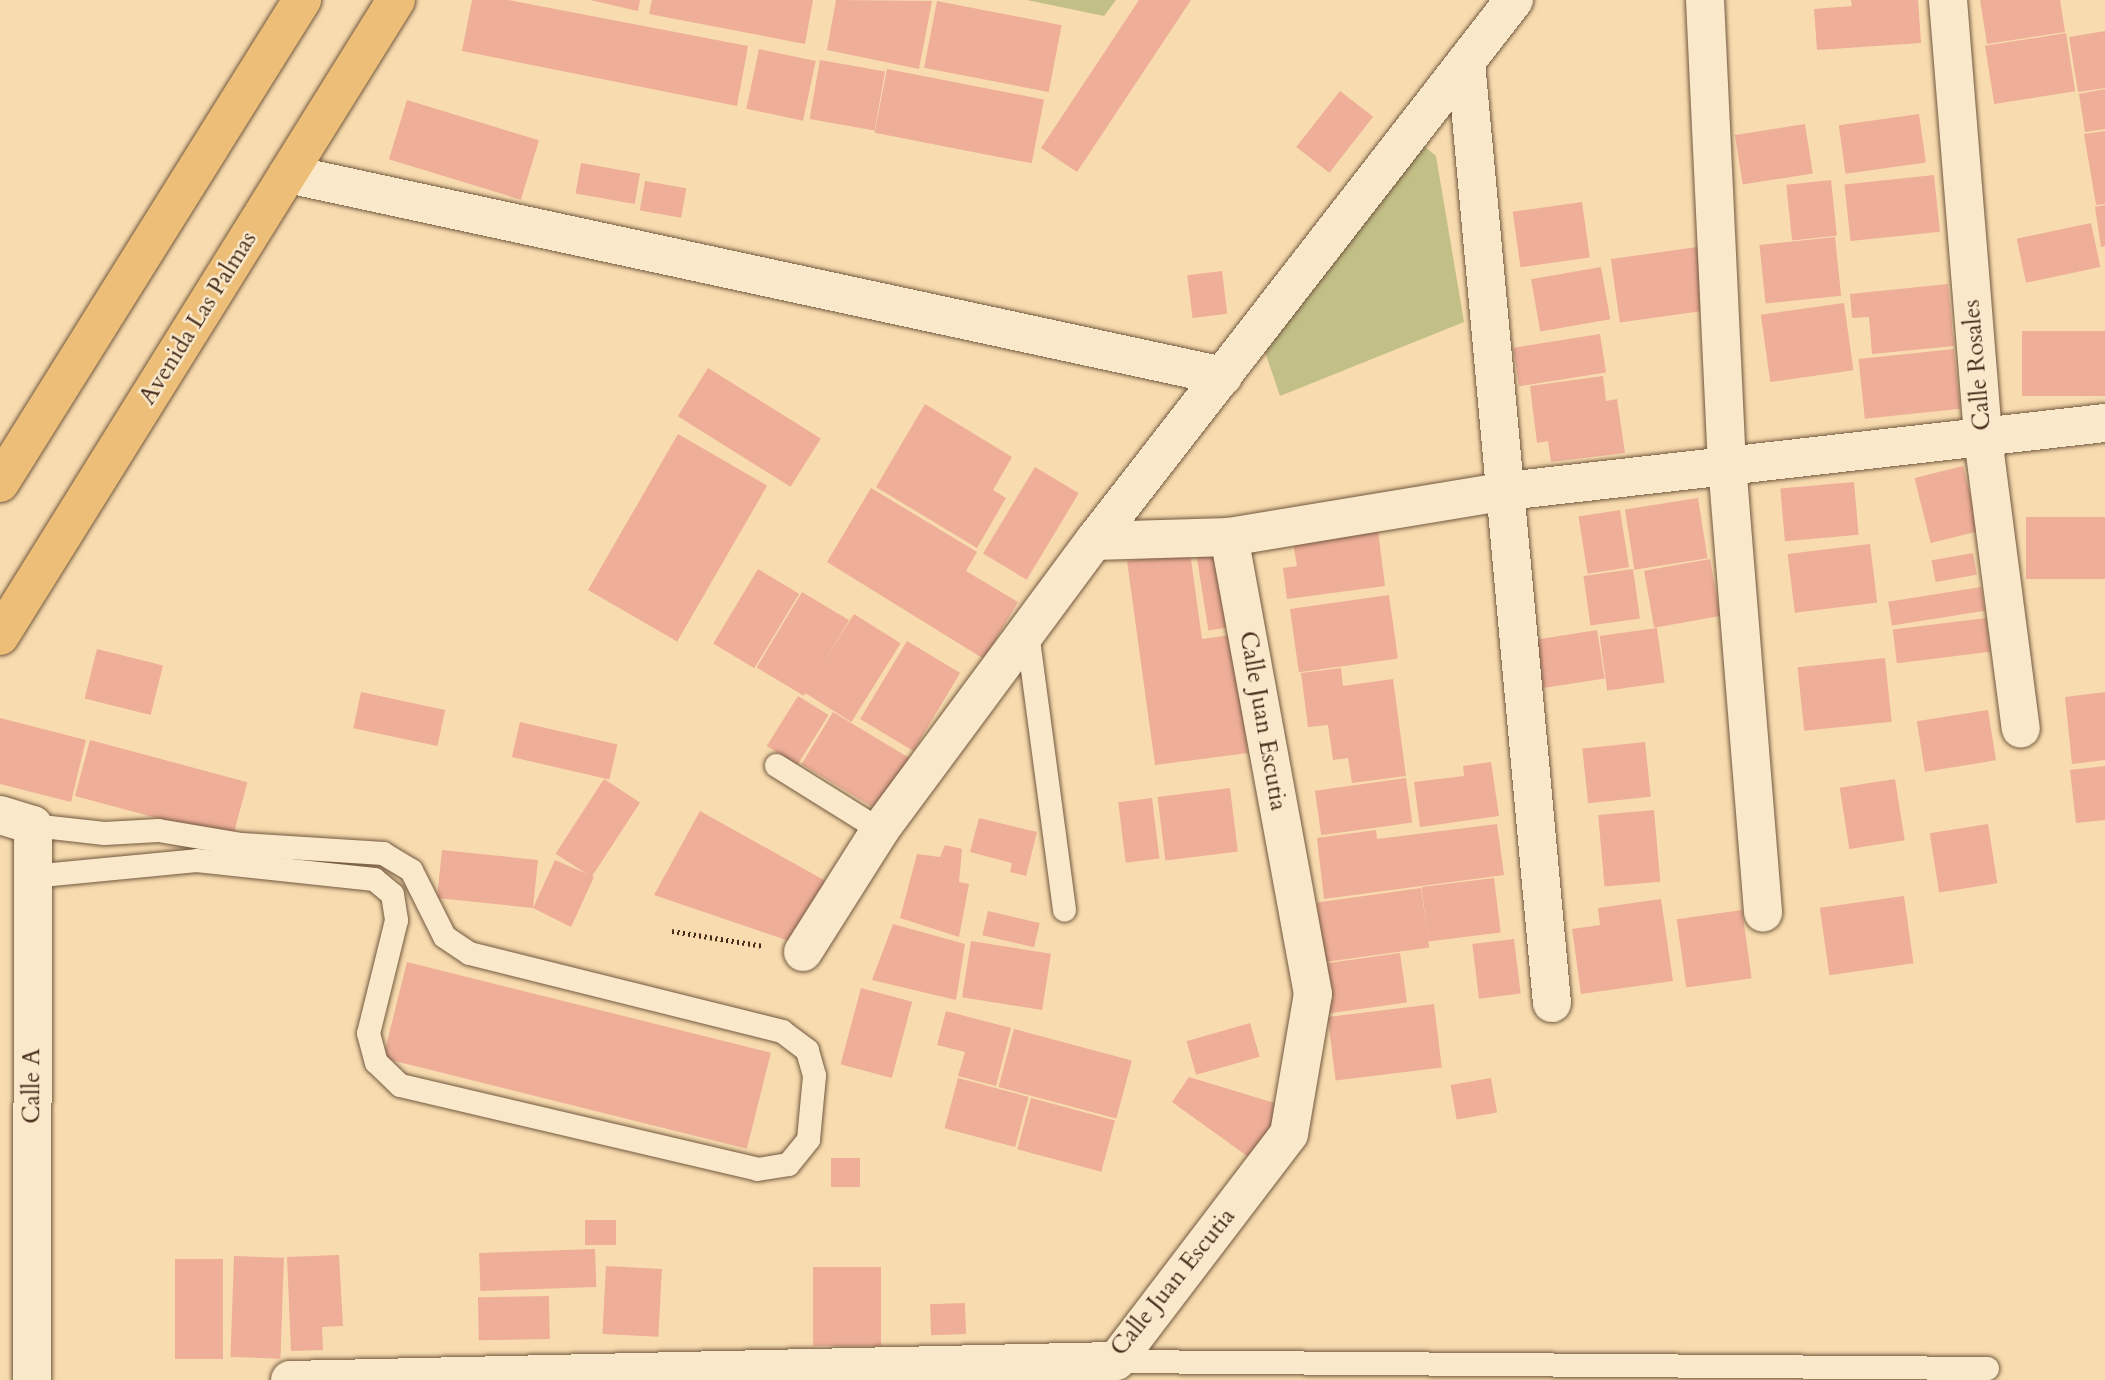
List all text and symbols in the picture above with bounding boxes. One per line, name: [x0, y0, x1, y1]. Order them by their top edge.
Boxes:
street label: Avenida Las Palmas: [133, 226, 263, 410]
street label: Calle Rosales: [1957, 298, 1997, 432]
street label: Calle Juan Escutia: [1233, 629, 1293, 813]
street label: Calle A: [18, 1048, 46, 1124]
street label: Calle Juan Escutia: [1105, 1202, 1241, 1362]

